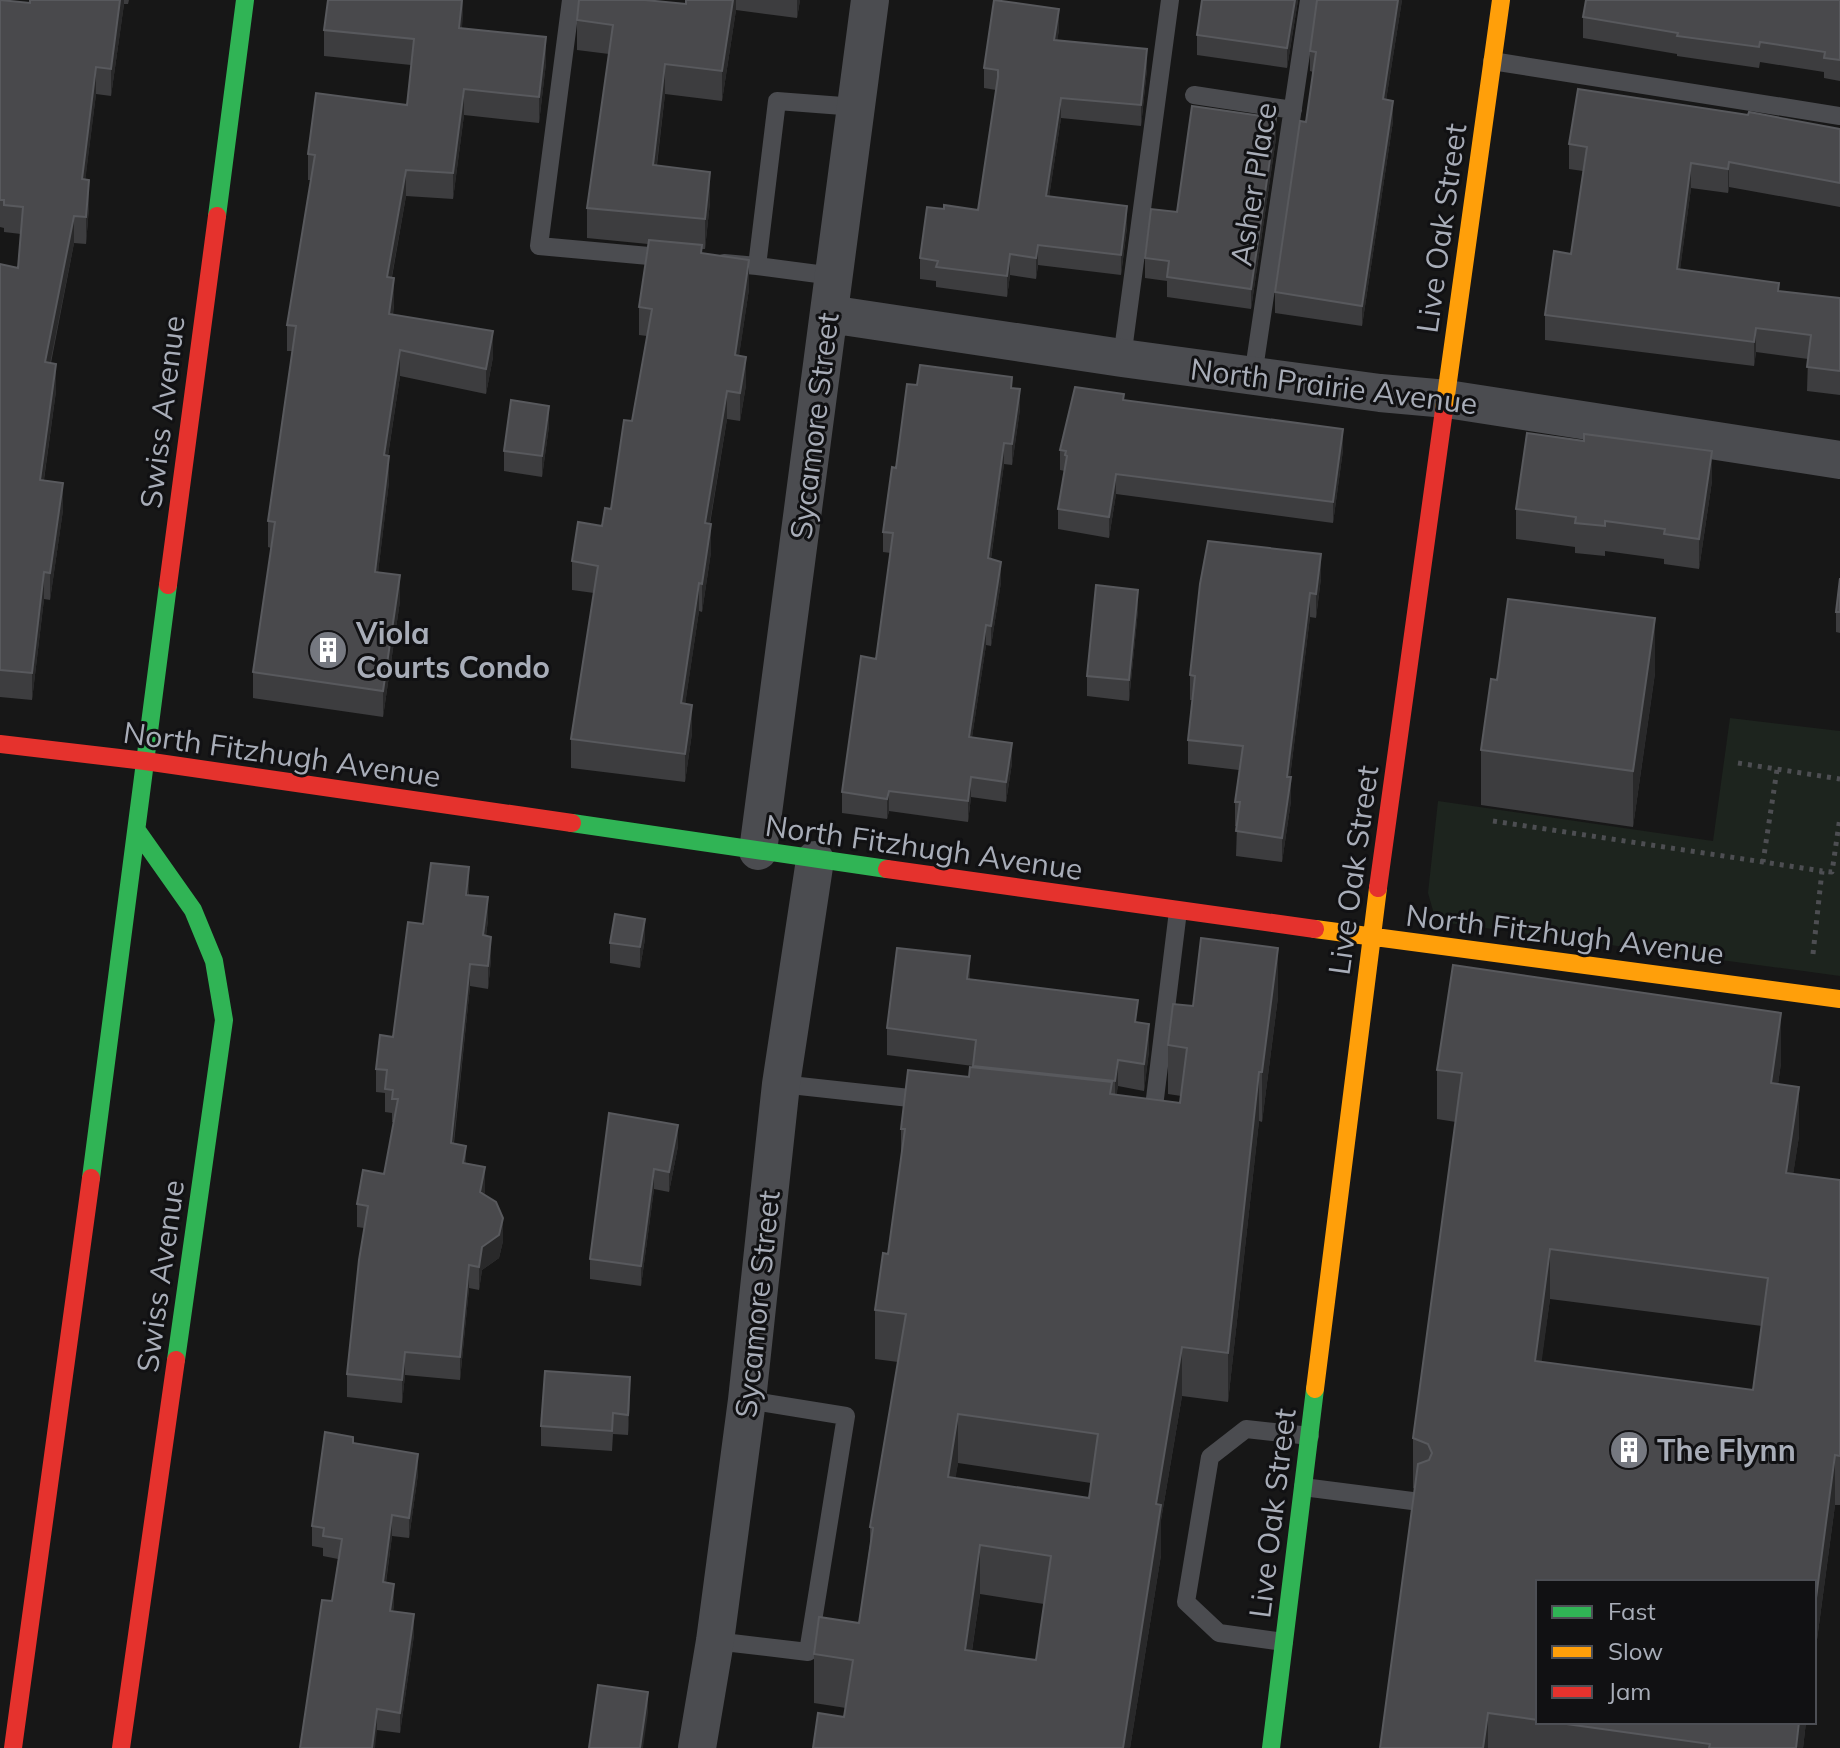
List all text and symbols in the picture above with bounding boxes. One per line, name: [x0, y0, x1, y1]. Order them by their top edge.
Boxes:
street label: Asher Place: [1221, 100, 1285, 268]
street label: Live Oak Street: [1408, 121, 1474, 335]
street label: Sycamore Street: [781, 310, 847, 542]
street label: Swiss Avenue: [131, 314, 193, 510]
street label: North Prairie Avenue: [1188, 350, 1480, 422]
place label: Viola Courts Condo: [355, 614, 550, 686]
building icon: Viola Courts Condo: [307, 629, 349, 671]
street label: North Fitzhugh Avenue: [121, 713, 443, 795]
street label: Live Oak Street: [1320, 763, 1386, 977]
street label: North Fitzhugh Avenue: [763, 806, 1085, 888]
street label: North Fitzhugh Avenue: [1404, 896, 1726, 972]
street label: Swiss Avenue: [128, 1177, 192, 1375]
street label: Sycamore Street: [726, 1189, 788, 1419]
street label: Live Oak Street: [1240, 1406, 1304, 1620]
building icon: The Flynn: [1608, 1429, 1650, 1471]
place label: The Flynn: [1657, 1431, 1796, 1469]
legend: [1536, 1580, 1816, 1724]
text: Fast: [1608, 1596, 1656, 1626]
text: Slow: [1608, 1636, 1663, 1666]
text: Jam: [1608, 1676, 1651, 1706]

